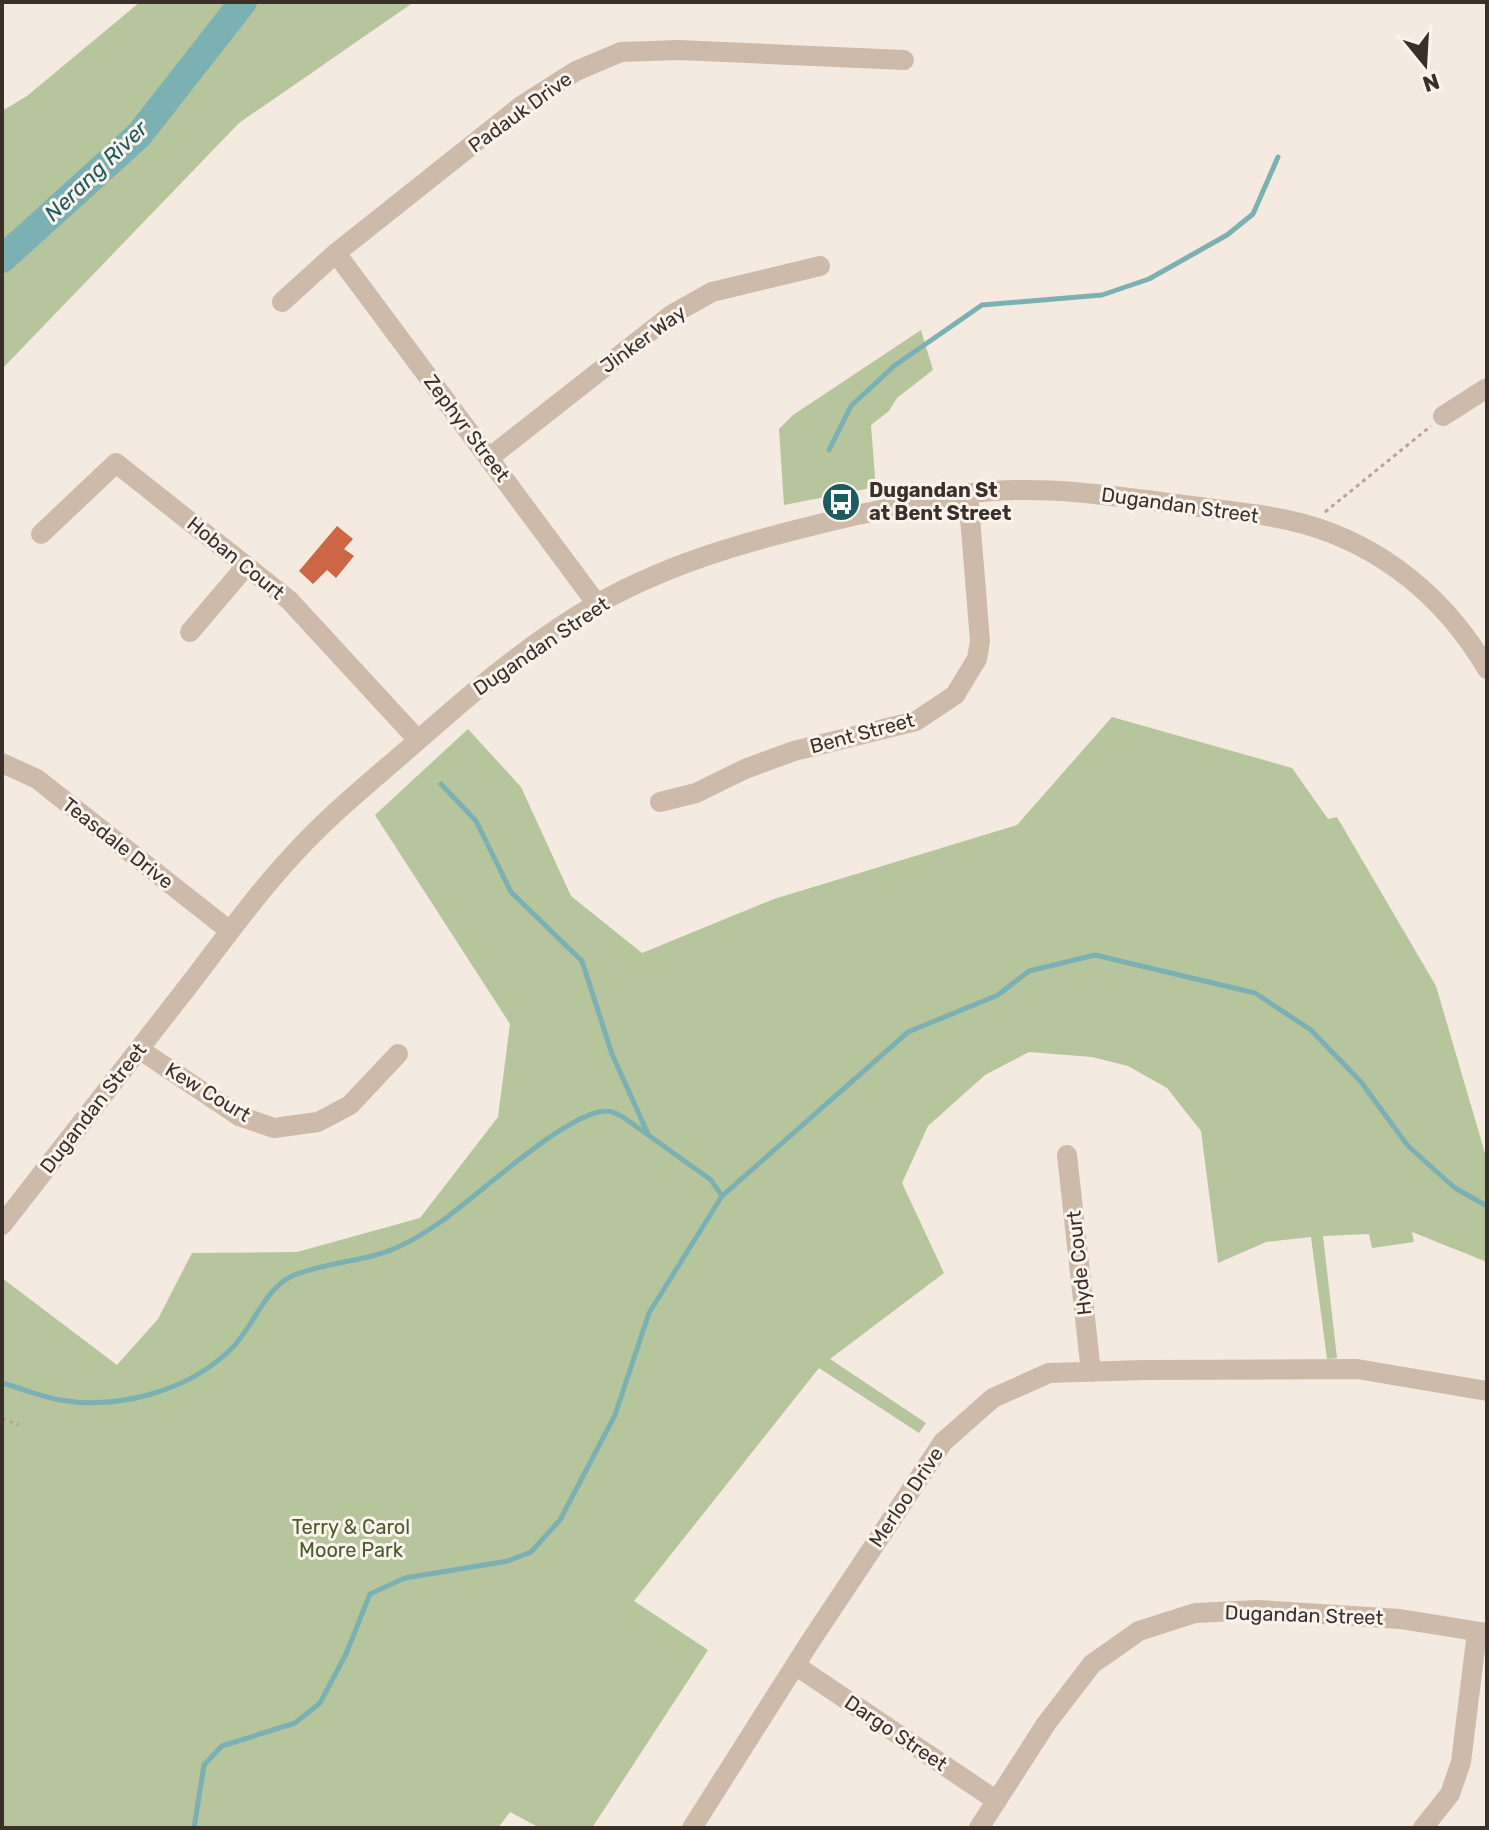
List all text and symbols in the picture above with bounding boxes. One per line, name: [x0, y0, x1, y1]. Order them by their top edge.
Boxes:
north arrow: [1385, 24, 1465, 104]
street label: Padauk Drive: [464, 66, 576, 158]
text: N: [1419, 67, 1443, 98]
water label: Nerang River: [39, 114, 154, 227]
street label: Jinker Way: [596, 300, 690, 378]
street label: Zephyr Street: [419, 370, 515, 486]
place label: Dugandan St at Bent Street: [869, 478, 1011, 525]
bus stop icon: Dugandan St at Bent Street: [820, 481, 862, 523]
street label: Dugandan Street: [1100, 482, 1260, 528]
street label: Hoban Court: [183, 512, 290, 605]
street label: Dugandan Street: [469, 592, 614, 700]
street label: Bent Street: [807, 708, 917, 758]
street label: Teasdale Drive: [58, 792, 178, 894]
street label: Dugandan Street: [35, 1038, 151, 1178]
street label: Kew Court: [161, 1057, 255, 1127]
street label: Hyde Court: [1062, 1209, 1096, 1317]
street label: Merloo Drive: [864, 1442, 948, 1552]
park label: Terry & Carol Moore Park: [292, 1515, 410, 1562]
street label: Dugandan Street: [1224, 1600, 1384, 1630]
street label: Dargo Street: [840, 1690, 952, 1776]

